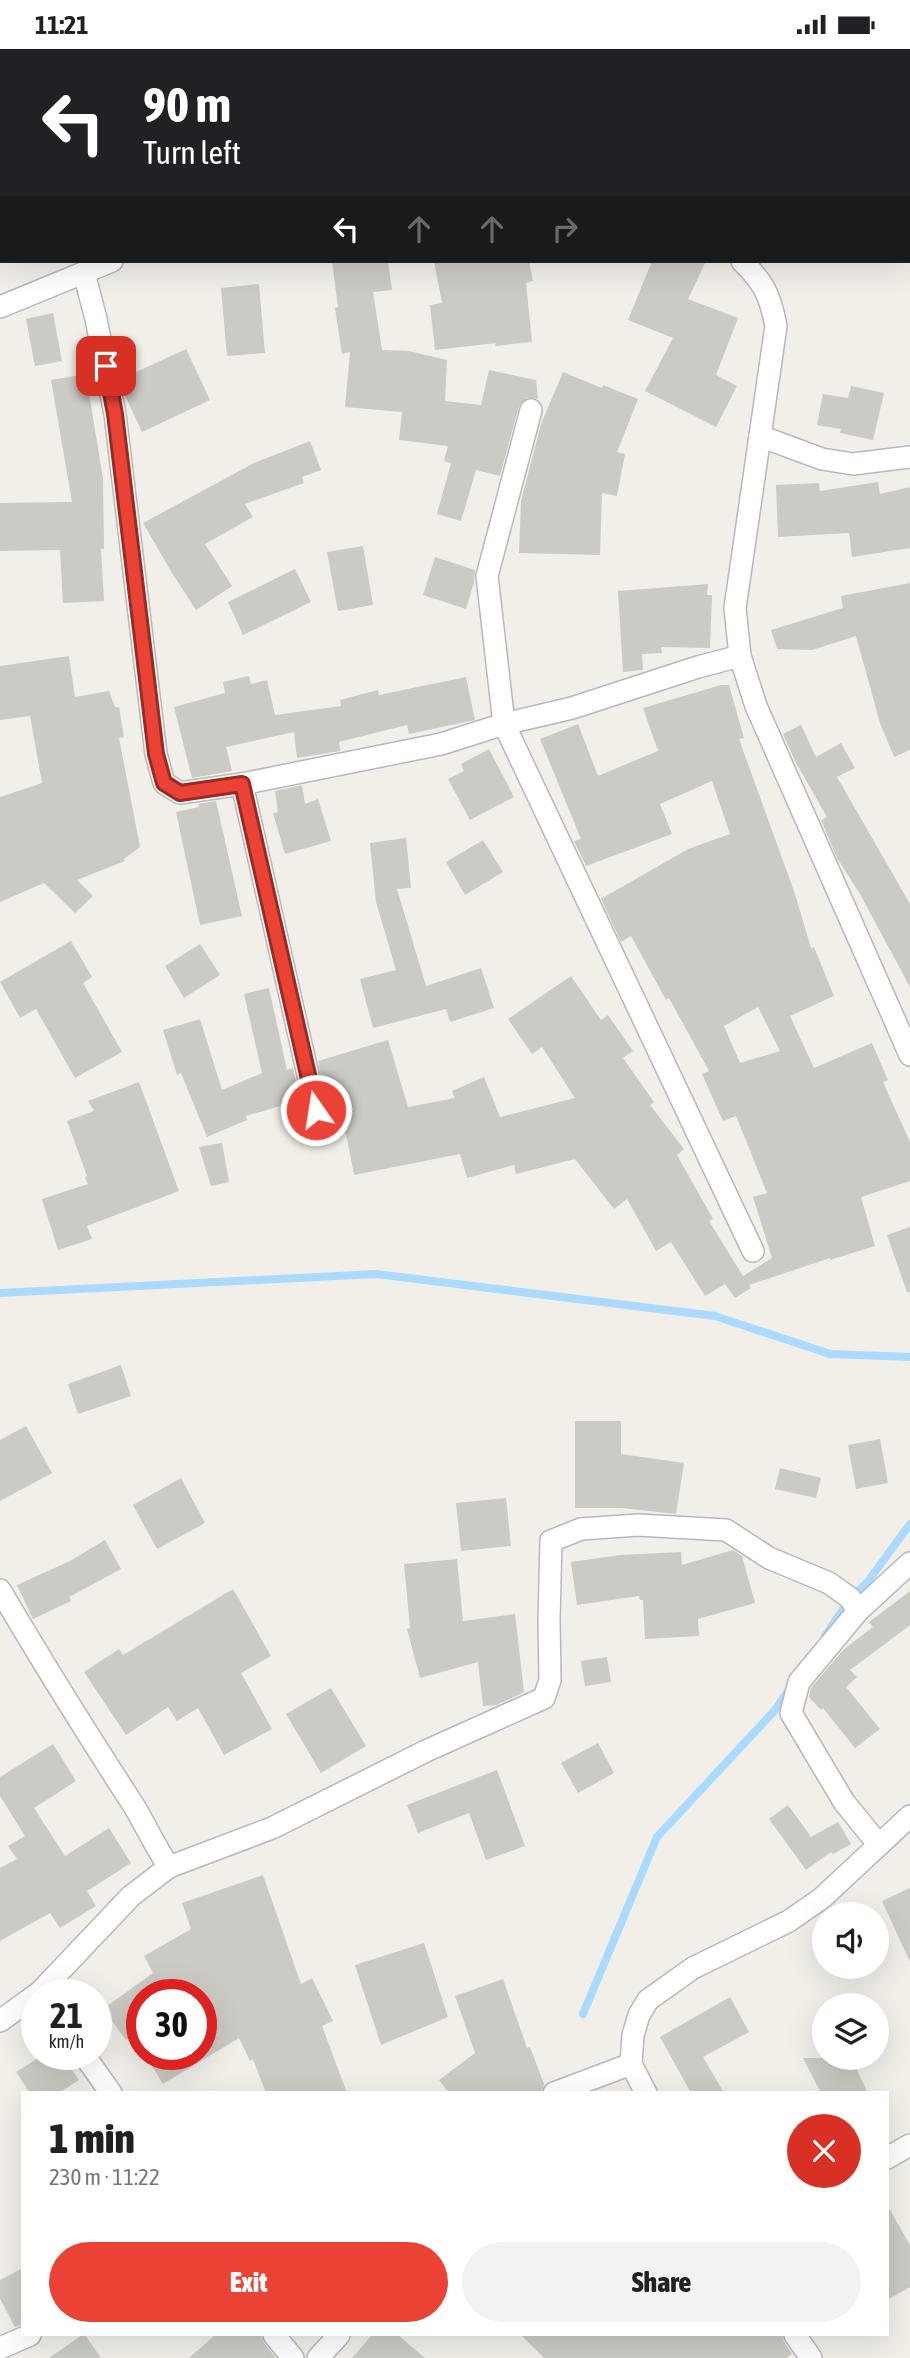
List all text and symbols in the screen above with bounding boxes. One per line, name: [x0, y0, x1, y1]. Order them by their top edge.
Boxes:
text: 11:21: [35, 10, 89, 40]
text: 90 m: [143, 76, 231, 132]
icon: left: [28, 77, 119, 168]
text: Turn left: [143, 134, 241, 171]
icon: left: [327, 210, 365, 248]
icon: ahead: [400, 210, 438, 248]
icon: ahead: [473, 210, 511, 248]
icon: right: [546, 210, 584, 248]
pin: [76, 336, 136, 396]
icon: arrive: [87, 347, 125, 385]
position arrow: [279, 1073, 353, 1147]
map controls: [812, 1902, 889, 2070]
button: sound: [812, 1902, 889, 1979]
speed limit sign: 30: [126, 1979, 217, 2070]
button: layers: [812, 1993, 889, 2070]
text: 21: [50, 1995, 83, 2035]
text: km/h: [49, 2031, 84, 2052]
text: 1 min: [49, 2114, 135, 2162]
button: close: [787, 2114, 861, 2188]
text: 230 m · 11:22: [49, 2164, 160, 2190]
button: Exit: [49, 2242, 448, 2322]
button: Share: [462, 2242, 861, 2322]

